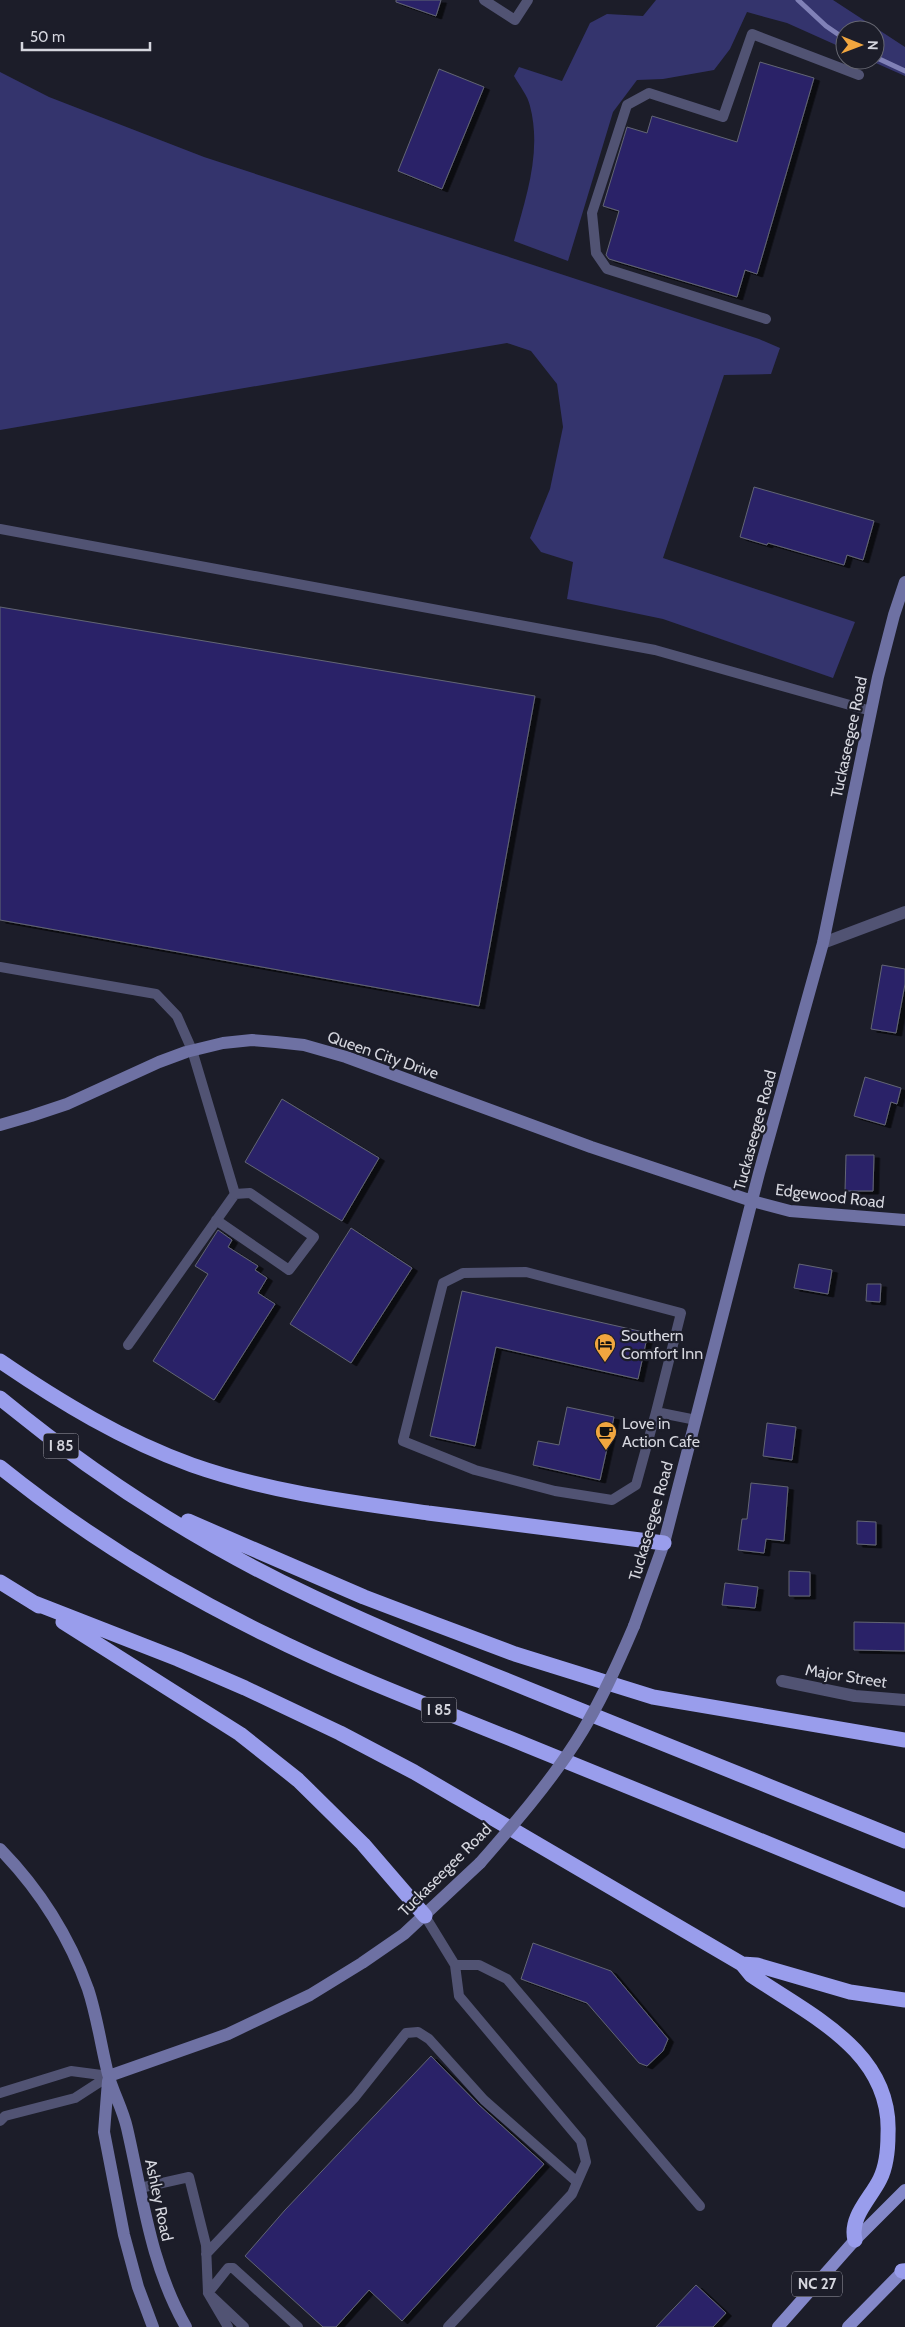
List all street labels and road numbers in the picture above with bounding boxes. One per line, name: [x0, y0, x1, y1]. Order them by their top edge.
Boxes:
street label: Tuckaseegee Road: [827, 675, 871, 799]
street label: Queen City Drive: [325, 1027, 441, 1083]
street label: Tuckaseegee Road: [730, 1068, 780, 1192]
street label: Edgewood Road: [774, 1180, 886, 1212]
road number: I 85: [44, 1434, 78, 1458]
street label: Tuckaseegee Road: [625, 1459, 677, 1583]
street label: Major Street: [804, 1660, 889, 1692]
road number: I 85: [422, 1698, 456, 1722]
street label: Tuckaseegee Road: [395, 1820, 495, 1920]
street label: Ashley Road: [141, 2157, 177, 2243]
road number: NC 27: [792, 2272, 842, 2296]

